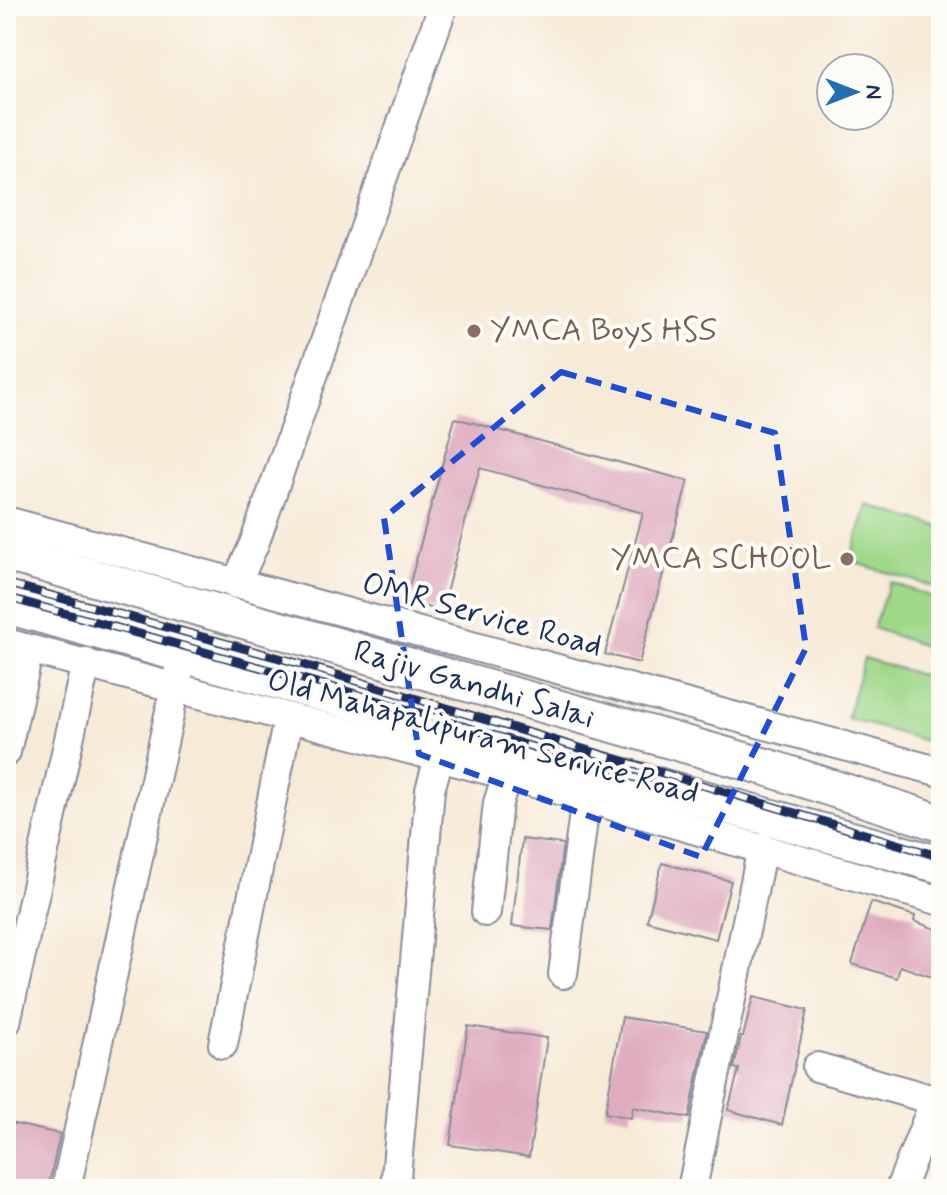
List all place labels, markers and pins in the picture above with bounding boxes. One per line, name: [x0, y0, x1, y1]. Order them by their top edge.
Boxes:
place label: YMCA Boys HSS: [490, 310, 717, 352]
marker: YMCA Boys HSS: [465, 322, 483, 340]
place label: YMCA SCHOOL: [611, 538, 831, 580]
marker: YMCA SCHOOL: [838, 550, 856, 568]

